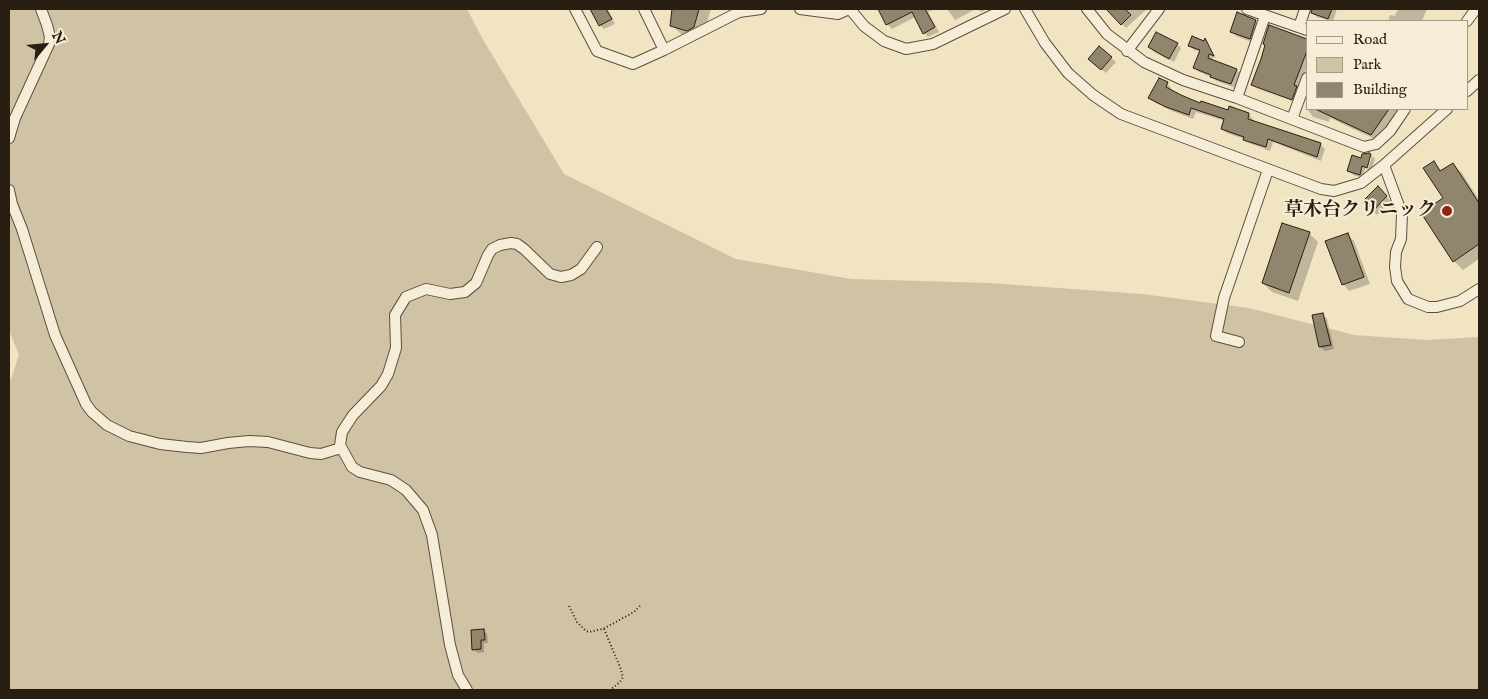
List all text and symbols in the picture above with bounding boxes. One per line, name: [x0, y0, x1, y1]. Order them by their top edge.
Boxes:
north arrow: [20, 20, 70, 70]
legend: [1306, 20, 1468, 110]
text: N: [47, 28, 69, 48]
text: Road: [1353, 30, 1387, 49]
text: Park: [1353, 55, 1382, 74]
text: Building: [1353, 80, 1407, 99]
place label: 草木台クリニック: [1284, 200, 1436, 222]
marker: 草木台クリニック: [1440, 204, 1454, 218]

